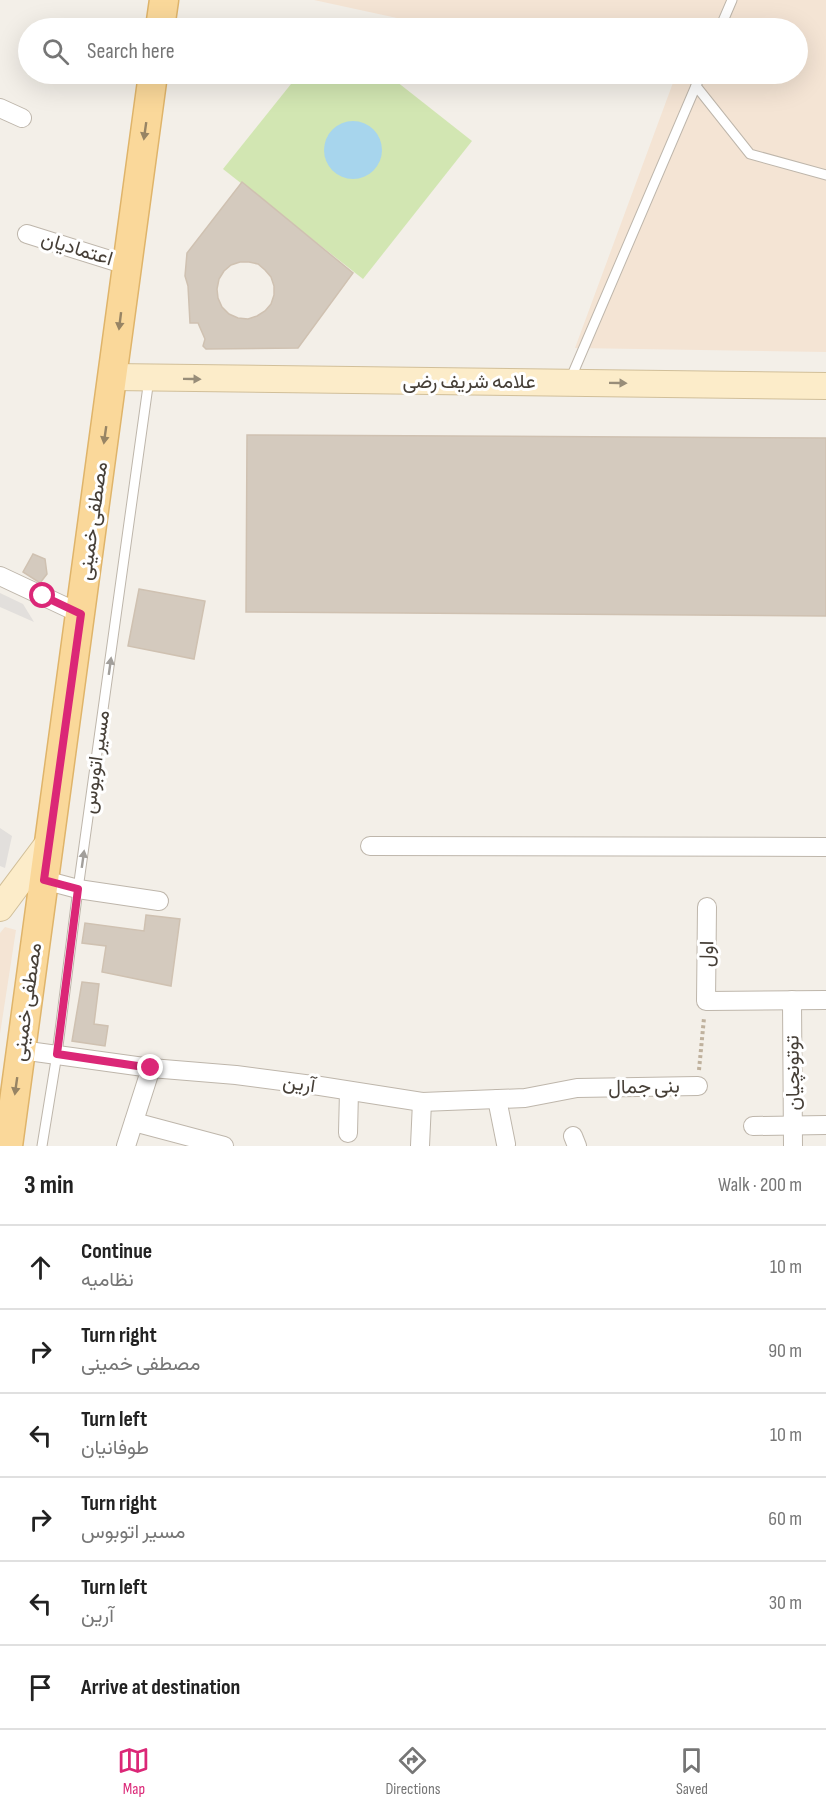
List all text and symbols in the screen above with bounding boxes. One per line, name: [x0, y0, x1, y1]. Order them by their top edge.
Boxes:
search box: [18, 18, 808, 84]
icon: search: [39, 35, 72, 68]
text: Search here: [87, 38, 174, 65]
one-way arrow: [141, 122, 150, 141]
street label: اعتمادیان: [38, 227, 116, 271]
one-way arrow: [115, 311, 124, 330]
street label: علامه شریف رضی: [402, 370, 536, 394]
one-way arrow: [183, 374, 202, 384]
one-way arrow: [609, 379, 628, 388]
one-way arrow: [100, 426, 109, 445]
street label: مصطفی خمینی: [73, 460, 113, 582]
route start: [29, 582, 55, 608]
one-way arrow: [105, 657, 114, 676]
street label: مسیر اتوبوس: [77, 709, 115, 815]
one-way arrow: [78, 850, 87, 869]
street label: مصطفی خمینی: [7, 941, 47, 1063]
street label: اول: [695, 941, 719, 967]
street label: توتونچیان: [780, 1035, 807, 1111]
route end: [137, 1054, 163, 1080]
street label: آرین: [281, 1070, 318, 1098]
street label: بنی جمال: [608, 1074, 680, 1100]
one-way arrow: [11, 1077, 20, 1096]
text: 3 min: [24, 1170, 74, 1201]
text: Walk · 200 m: [718, 1173, 802, 1197]
text: Continue: [81, 1238, 152, 1265]
icon: ahead: [24, 1251, 57, 1284]
text: 10 m: [770, 1255, 802, 1279]
text: نظامیه: [81, 1268, 134, 1292]
text: Turn right: [81, 1322, 157, 1349]
icon: right: [24, 1335, 57, 1368]
text: 90 m: [768, 1339, 802, 1363]
text: مصطفی خمینی: [81, 1352, 200, 1376]
text: Turn left: [81, 1406, 147, 1433]
icon: left: [24, 1419, 57, 1452]
text: 10 m: [770, 1423, 802, 1447]
text: طوفانیان: [81, 1436, 149, 1460]
text: Turn right: [81, 1490, 157, 1517]
icon: right: [24, 1503, 57, 1536]
text: 60 m: [768, 1507, 802, 1531]
text: مسیر اتوبوس: [81, 1520, 186, 1544]
text: Turn left: [81, 1574, 147, 1601]
icon: left: [24, 1587, 57, 1620]
text: 30 m: [769, 1591, 802, 1615]
text: آرین: [81, 1604, 114, 1628]
icon: arrive: [24, 1671, 57, 1704]
text: Arrive at destination: [81, 1674, 240, 1701]
tab: Map: [117, 1744, 150, 1799]
tab: Directions: [385, 1744, 440, 1799]
tab: Saved: [675, 1744, 708, 1799]

